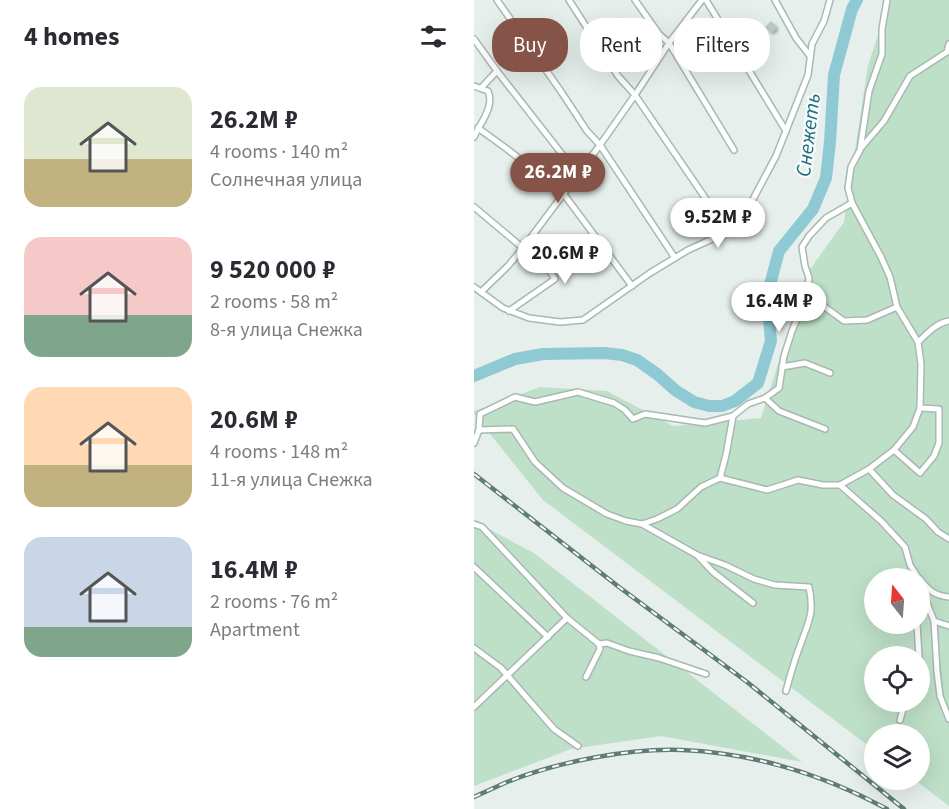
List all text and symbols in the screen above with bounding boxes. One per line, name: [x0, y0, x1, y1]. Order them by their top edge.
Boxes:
text: 4 homes: [24, 18, 119, 55]
chip: Buy: [492, 18, 568, 72]
chip: Rent: [580, 18, 662, 72]
chip: Filters: [674, 18, 770, 72]
icon: filters: [417, 20, 450, 53]
water label: Снежеть: [788, 92, 828, 178]
text: 26.2M ₽: [210, 101, 298, 138]
icon: home: [72, 111, 144, 183]
text: 4 rooms · 140 m²: [210, 138, 348, 166]
pin: 26.2M ₽: [503, 153, 613, 204]
text: 26.2M ₽: [524, 158, 592, 186]
text: Солнечная улица: [210, 166, 362, 194]
pin: 9.52M ₽: [663, 198, 773, 249]
text: 9.52M ₽: [684, 203, 752, 231]
pin: 20.6M ₽: [510, 234, 620, 285]
text: 20.6M ₽: [531, 239, 599, 267]
text: 9 520 000 ₽: [210, 251, 335, 288]
icon: home: [72, 261, 144, 333]
pin: 16.4M ₽: [724, 282, 834, 333]
text: 16.4M ₽: [745, 287, 813, 315]
text: 2 rooms · 58 m²: [210, 288, 338, 316]
text: 8-я улица Снежка: [210, 316, 363, 344]
text: 20.6M ₽: [210, 401, 298, 438]
icon: home: [72, 411, 144, 483]
text: 4 rooms · 148 m²: [210, 438, 348, 466]
text: 11-я улица Снежка: [210, 466, 373, 494]
text: 16.4M ₽: [210, 551, 298, 588]
icon: home: [72, 561, 144, 633]
north arrow: [864, 568, 930, 634]
map controls: [864, 568, 930, 790]
text: 2 rooms · 76 m²: [210, 588, 338, 616]
text: Apartment: [210, 616, 300, 644]
button: locate: [864, 646, 930, 712]
button: layers: [864, 724, 930, 790]

